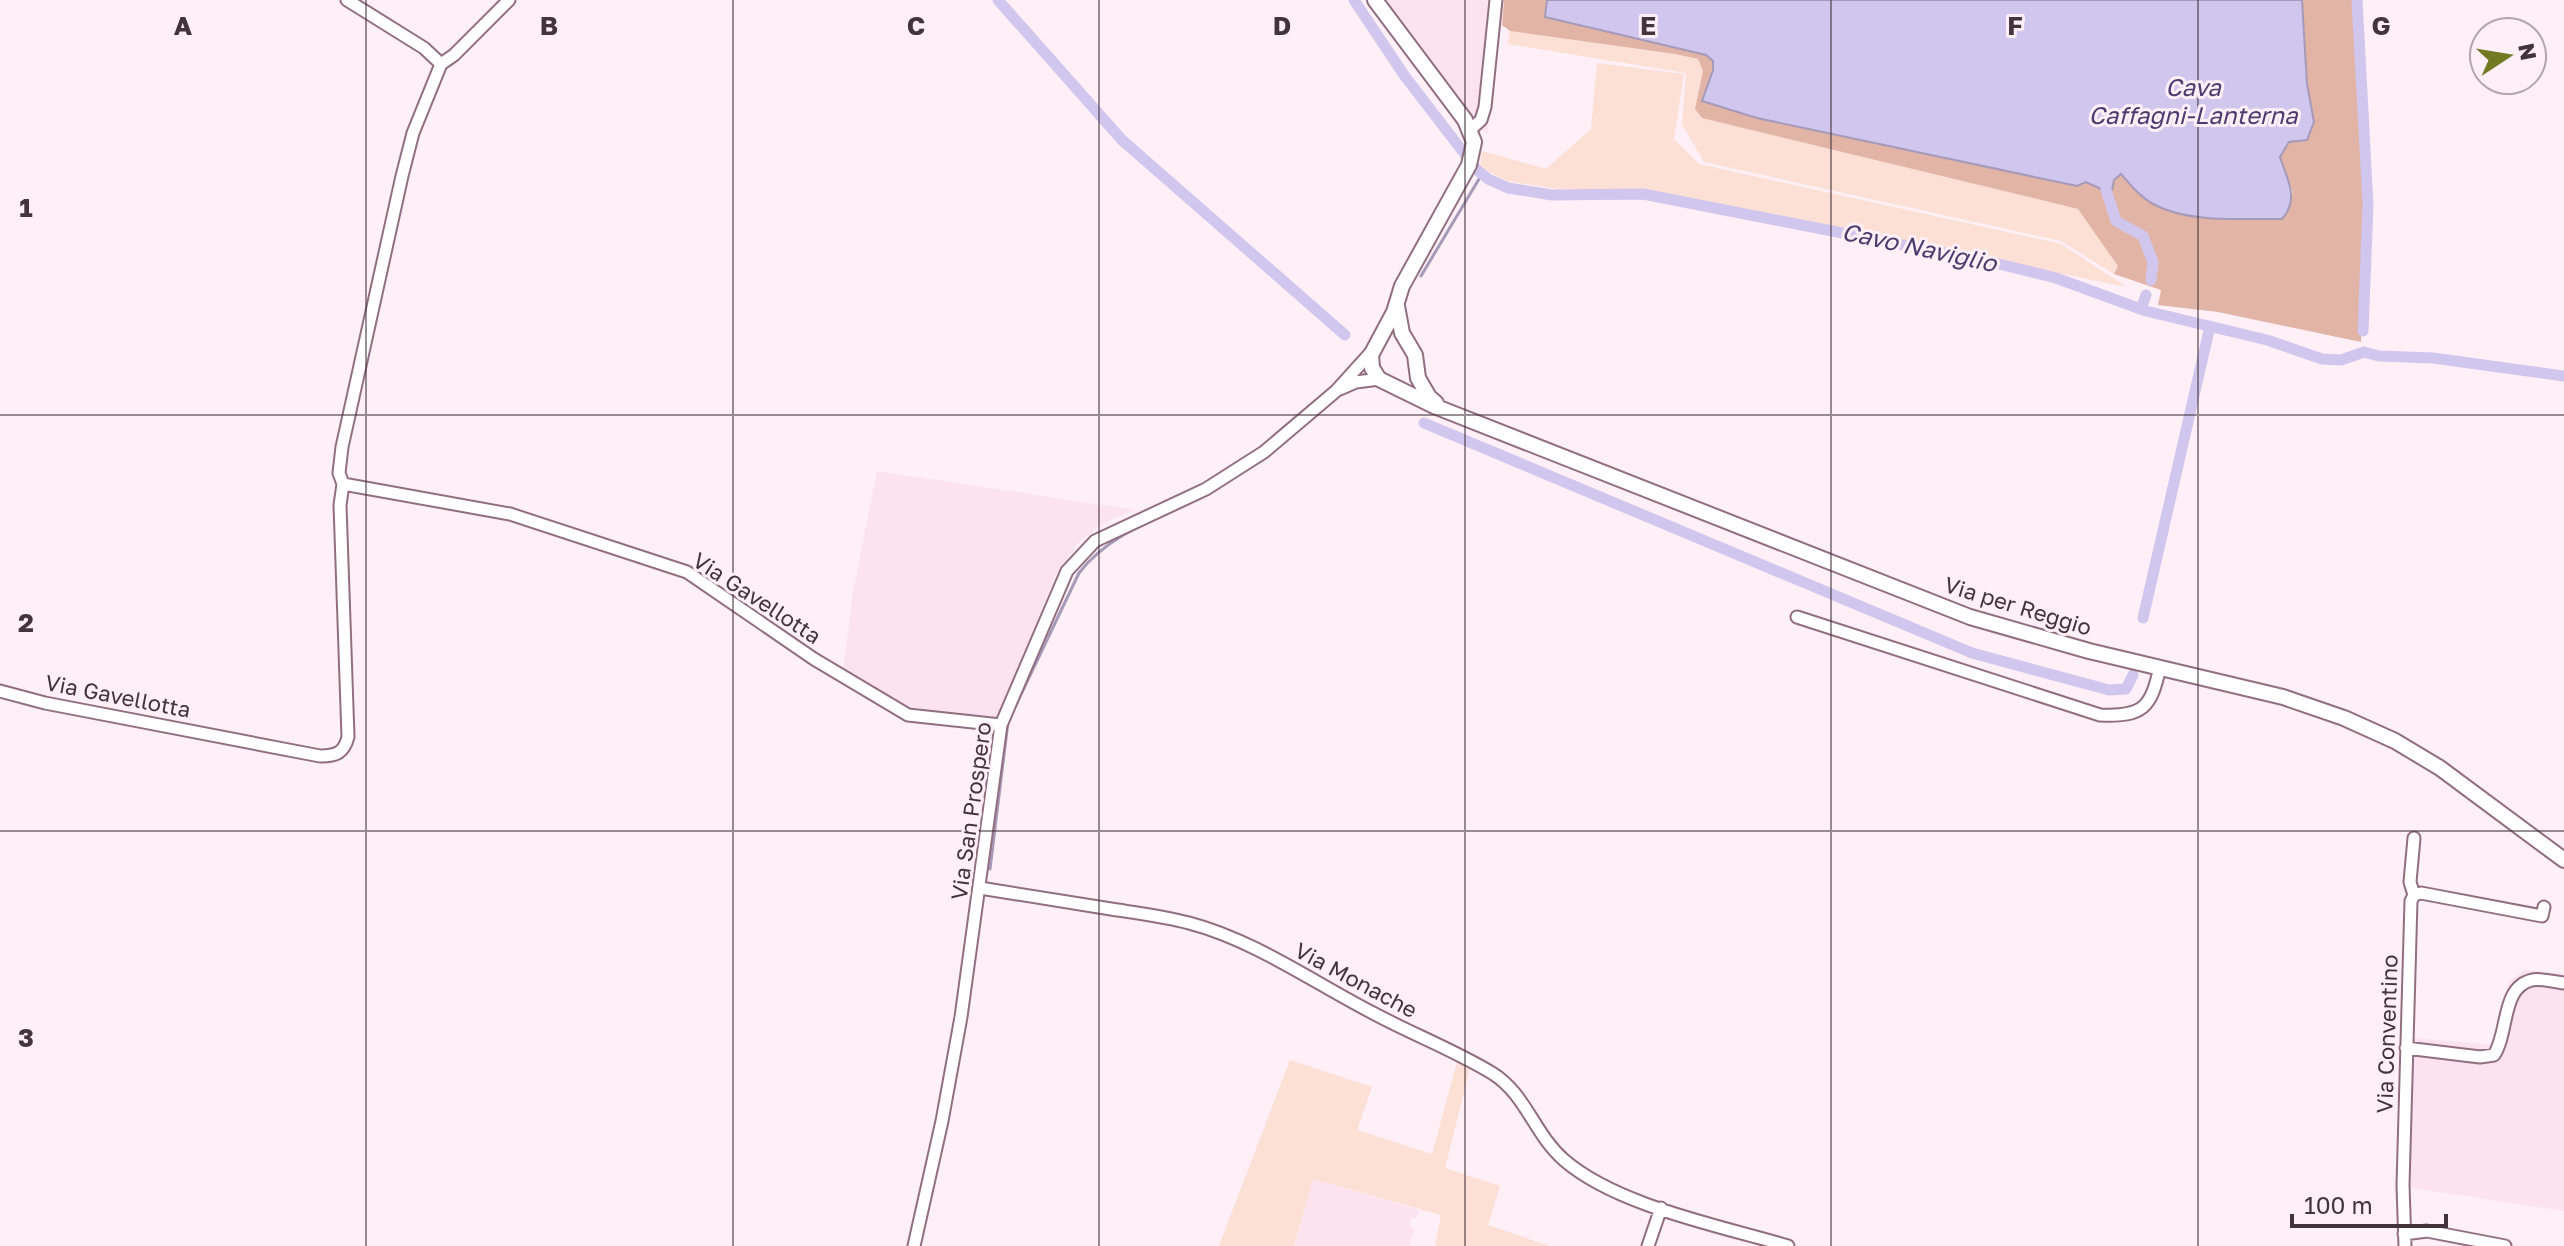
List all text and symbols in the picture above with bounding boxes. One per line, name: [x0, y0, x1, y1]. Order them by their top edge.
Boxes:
text: A: [174, 10, 193, 41]
text: B: [540, 10, 558, 41]
text: C: [907, 10, 925, 41]
text: D: [1273, 10, 1291, 41]
text: E: [1640, 10, 1656, 41]
text: F: [2007, 10, 2023, 41]
text: G: [2371, 10, 2391, 41]
north arrow: [2468, 16, 2548, 96]
text: N: [2513, 41, 2543, 63]
water label: Cava Caffagni-Lanterna: [2089, 72, 2299, 130]
text: 1: [19, 192, 33, 223]
water label: Cavo Naviglio: [1839, 216, 2001, 278]
street label: Via Gavellotta: [688, 546, 827, 649]
street label: Via per Reggio: [1941, 570, 2095, 641]
text: 2: [18, 607, 34, 638]
street label: Via Gavellotta: [43, 668, 193, 723]
street label: Via San Prospero: [945, 720, 996, 902]
street label: Via Monache: [1290, 936, 1422, 1023]
street label: Via Conventino: [2370, 954, 2403, 1114]
text: 3: [18, 1022, 34, 1053]
scale bar: [2292, 1178, 2446, 1228]
text: 100 m: [2304, 1190, 2373, 1219]

